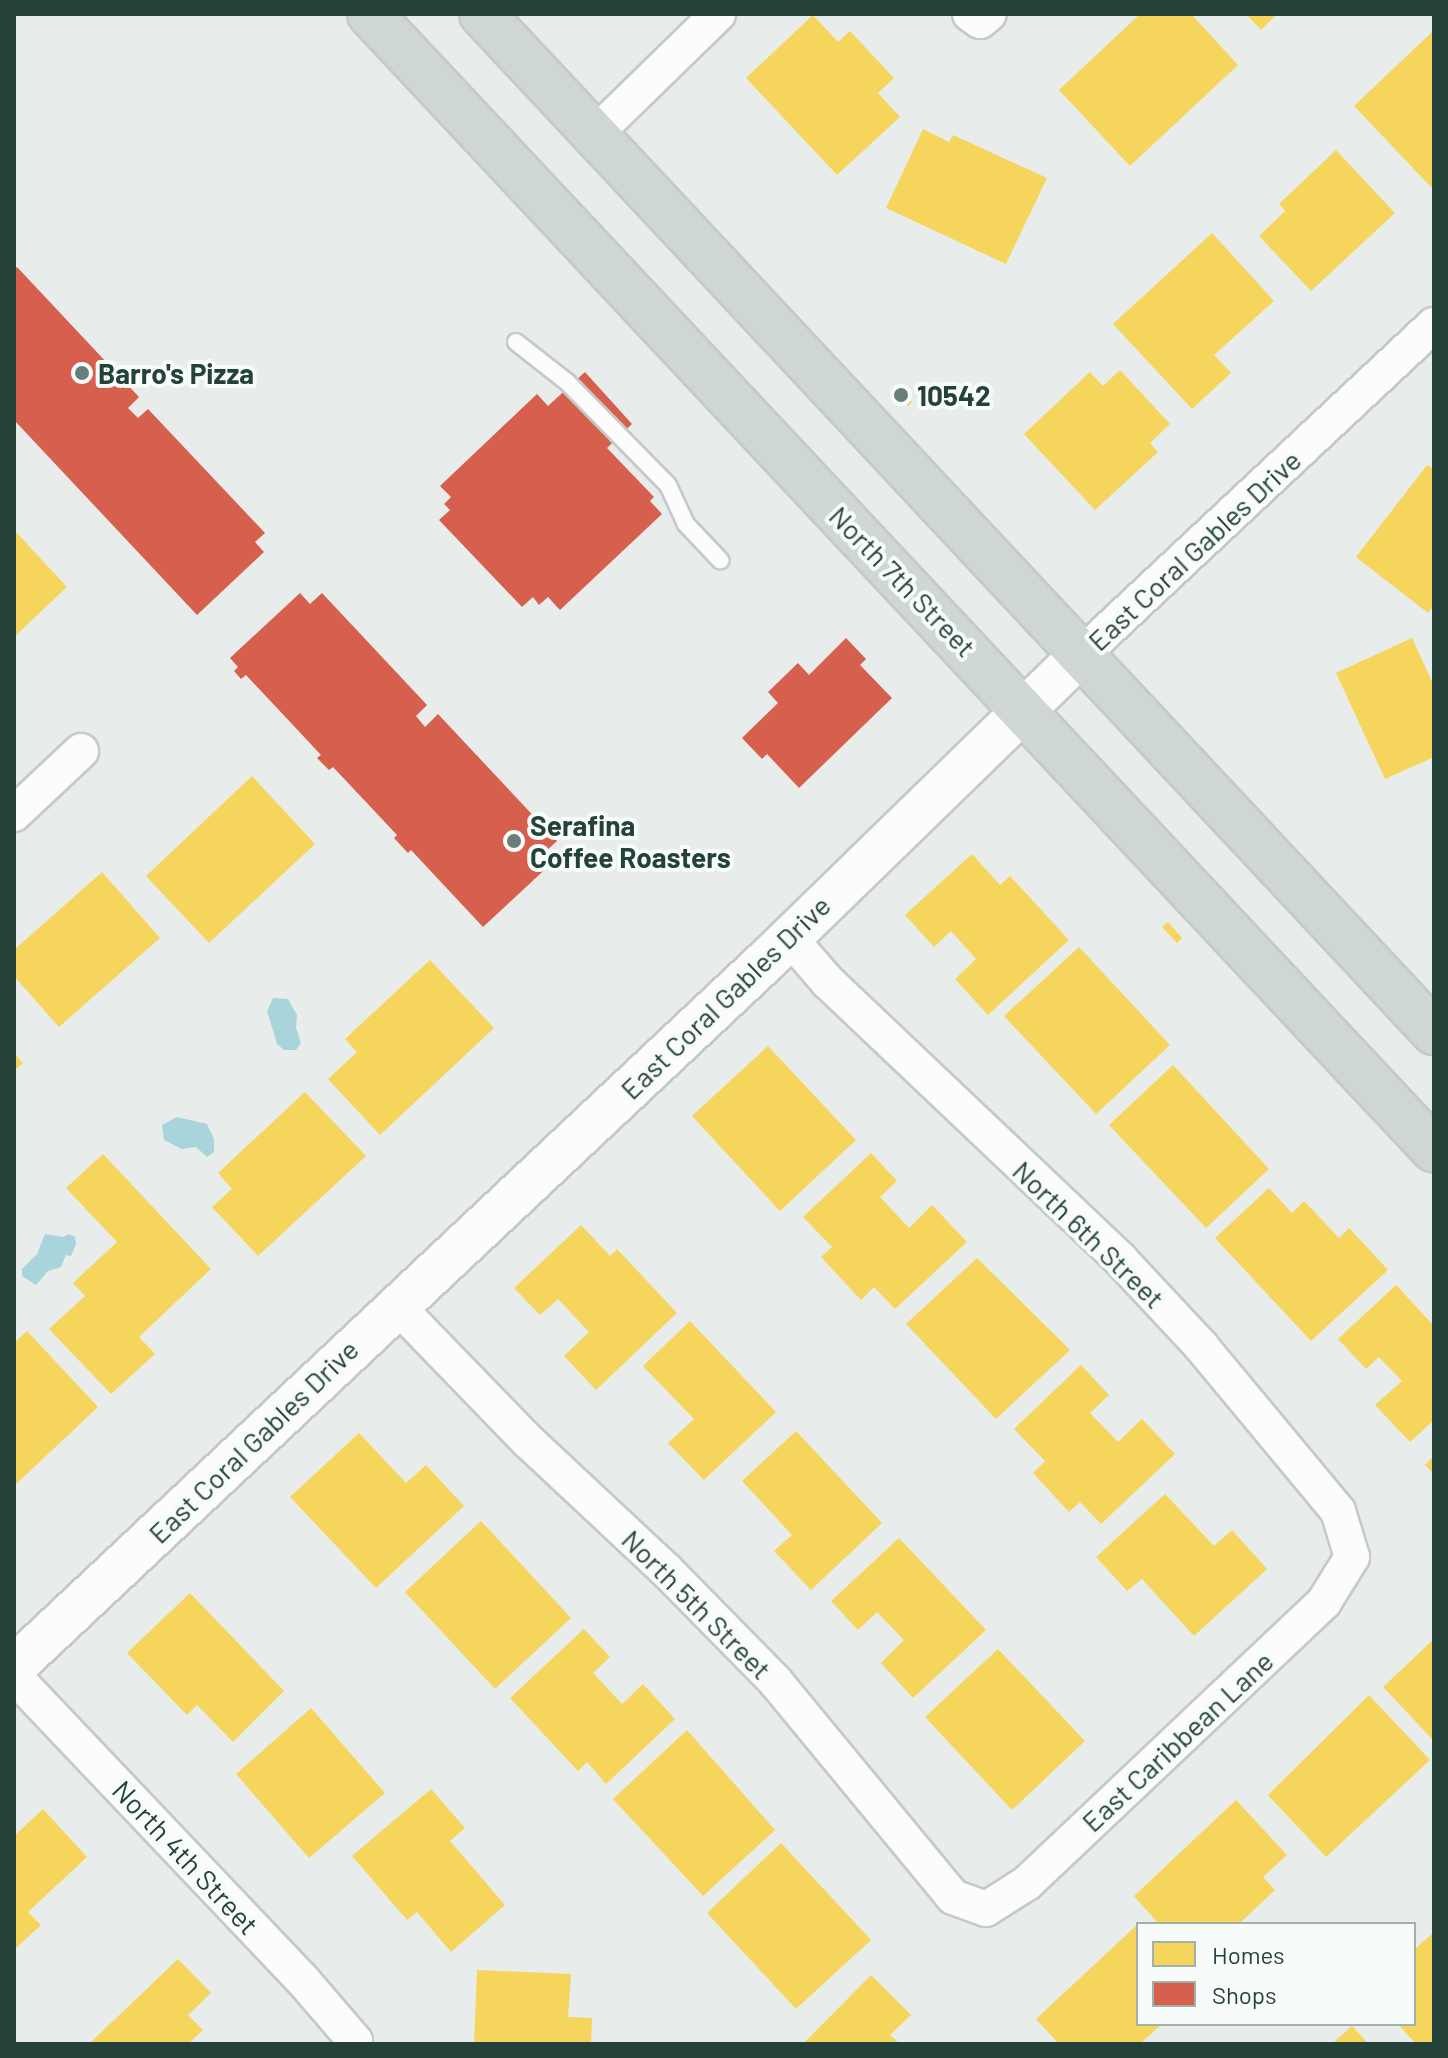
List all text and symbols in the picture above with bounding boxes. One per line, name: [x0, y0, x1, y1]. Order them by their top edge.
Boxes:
place label: Barro's Pizza: [98, 356, 254, 390]
marker: Barro's Pizza: [73, 364, 91, 382]
place label: 10542: [917, 378, 991, 412]
marker: 10542: [892, 386, 910, 404]
street label: East Coral Gables Drive: [1081, 443, 1307, 657]
street label: North 7th Street: [823, 499, 983, 663]
place label: Serafina Coffee Roasters: [530, 808, 731, 874]
marker: Serafina Coffee Roasters: [505, 832, 523, 850]
street label: East Coral Gables Drive: [613, 888, 837, 1106]
street label: North 6th Street: [1006, 1153, 1172, 1315]
street label: East Coral Gables Drive: [141, 1332, 365, 1550]
street label: North 5th Street: [615, 1522, 779, 1686]
street label: East Caribbean Lane: [1074, 1644, 1280, 1838]
street label: North 4th Street: [106, 1773, 266, 1941]
legend: [1136, 1922, 1416, 2026]
text: Homes: [1212, 1940, 1285, 1969]
text: Shops: [1212, 1980, 1277, 2009]

